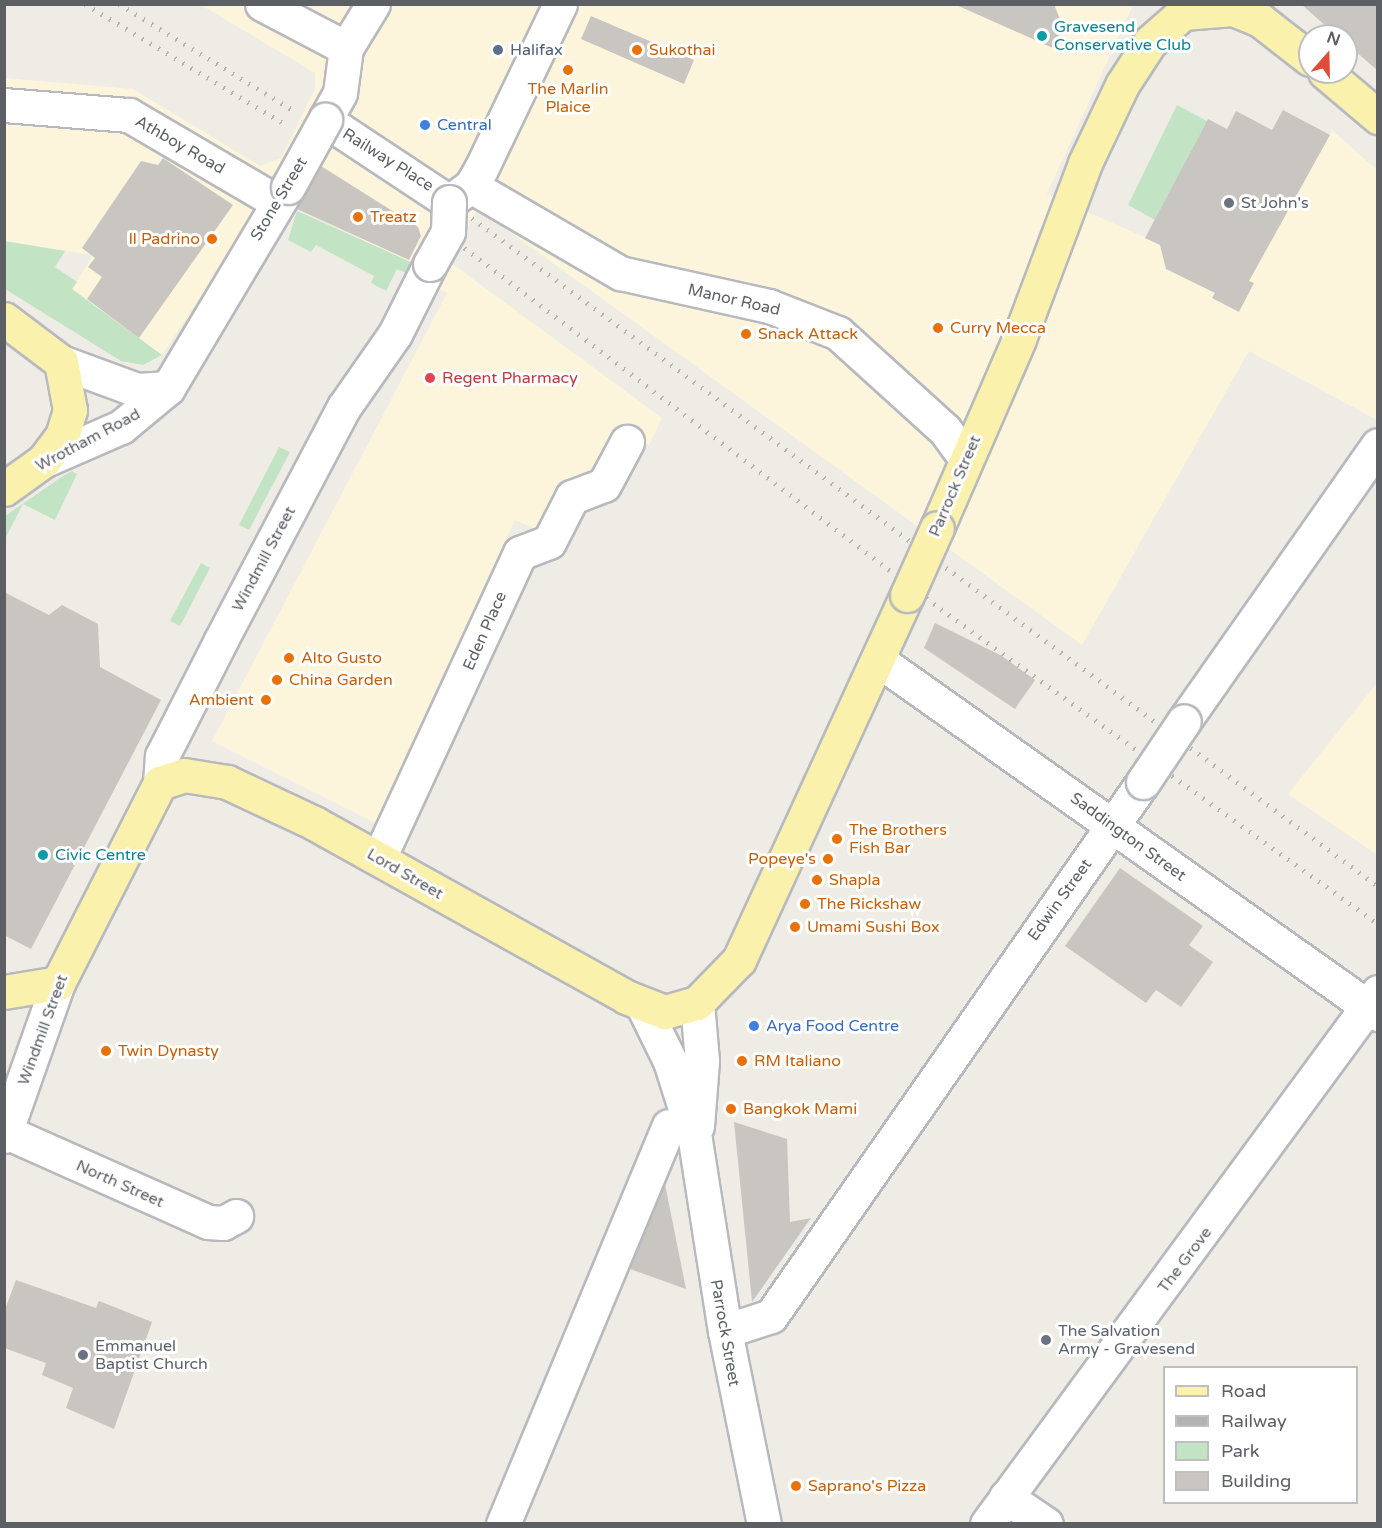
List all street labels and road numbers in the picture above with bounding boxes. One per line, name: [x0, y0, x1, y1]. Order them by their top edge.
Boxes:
street label: Athboy Road: [132, 112, 228, 178]
street label: Railway Place: [339, 124, 437, 196]
street label: Stone Street: [247, 154, 311, 244]
street label: Manor Road: [686, 280, 782, 320]
street label: Wrotham Road: [32, 404, 144, 476]
street label: Parrock Street: [925, 432, 985, 540]
street label: Windmill Street: [228, 503, 300, 615]
street label: Eden Place: [459, 589, 511, 673]
street label: Saddington Street: [1066, 789, 1190, 885]
street label: Lord Street: [363, 844, 447, 904]
street label: Edwin Street: [1024, 855, 1096, 945]
street label: Windmill Street: [14, 972, 72, 1088]
street label: North Street: [73, 1156, 167, 1212]
street label: The Grove: [1154, 1223, 1216, 1297]
street label: Parrock Street: [706, 1278, 744, 1388]

